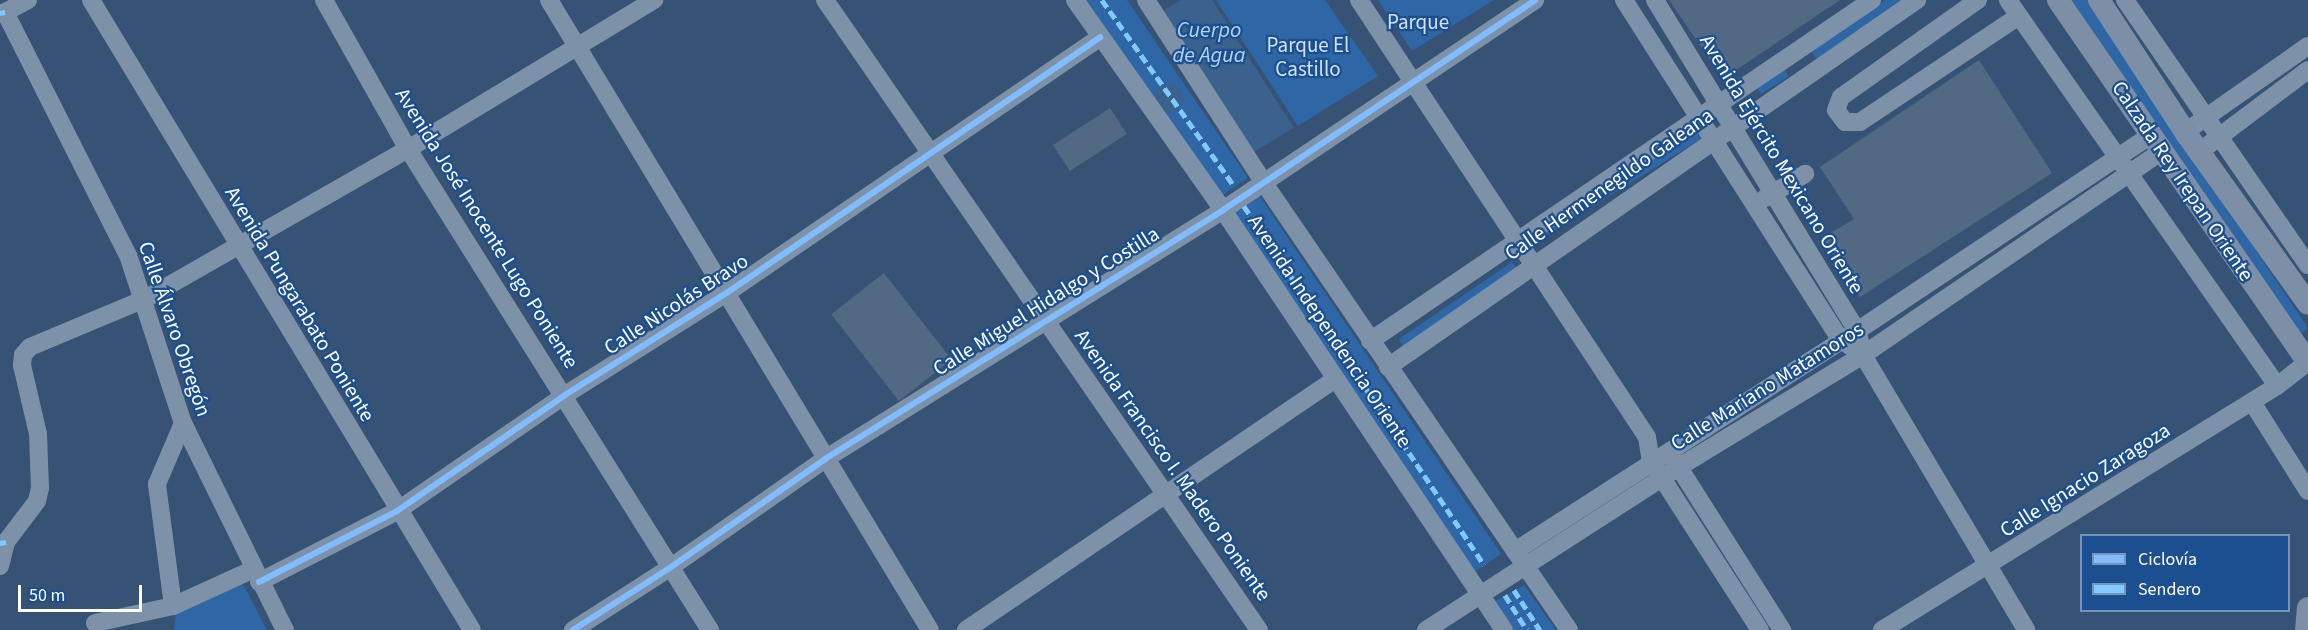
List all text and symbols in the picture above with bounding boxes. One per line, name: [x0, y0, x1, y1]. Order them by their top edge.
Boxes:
park label: Parque: [1387, 9, 1449, 35]
water label: Cuerpo de Agua: [1173, 17, 1245, 68]
street label: Avenida Ejército Mexicano Oriente: [1694, 30, 1870, 298]
park label: Parque El Castillo: [1267, 32, 1349, 82]
street label: Calzada Rey Irepan Oriente: [2107, 76, 2259, 286]
street label: Avenida José Inocente Lugo Poniente: [390, 83, 584, 373]
street label: Calle Hermenegildo Galeana: [1500, 102, 1718, 266]
street label: Avenida Pungarabato Poniente: [220, 182, 380, 426]
street label: Avenida Independencia Oriente: [1242, 210, 1418, 452]
street label: Calle Miguel Hidalgo y Costilla: [928, 221, 1164, 381]
street label: Calle Álvaro Obregón: [133, 238, 217, 420]
street label: Calle Nicolás Bravo: [599, 248, 753, 360]
street label: Calle Mariano Matamoros: [1666, 316, 1868, 456]
street label: Avenida Francisco I. Madero Poniente: [1069, 324, 1277, 606]
street label: Calle Ignacio Zaragoza: [1995, 417, 2175, 543]
legend: [2080, 534, 2290, 612]
text: Ciclovía: [2138, 547, 2197, 572]
scale bar: [21, 573, 146, 611]
text: Sendero: [2138, 577, 2201, 602]
text: 50 m: [29, 583, 65, 608]

